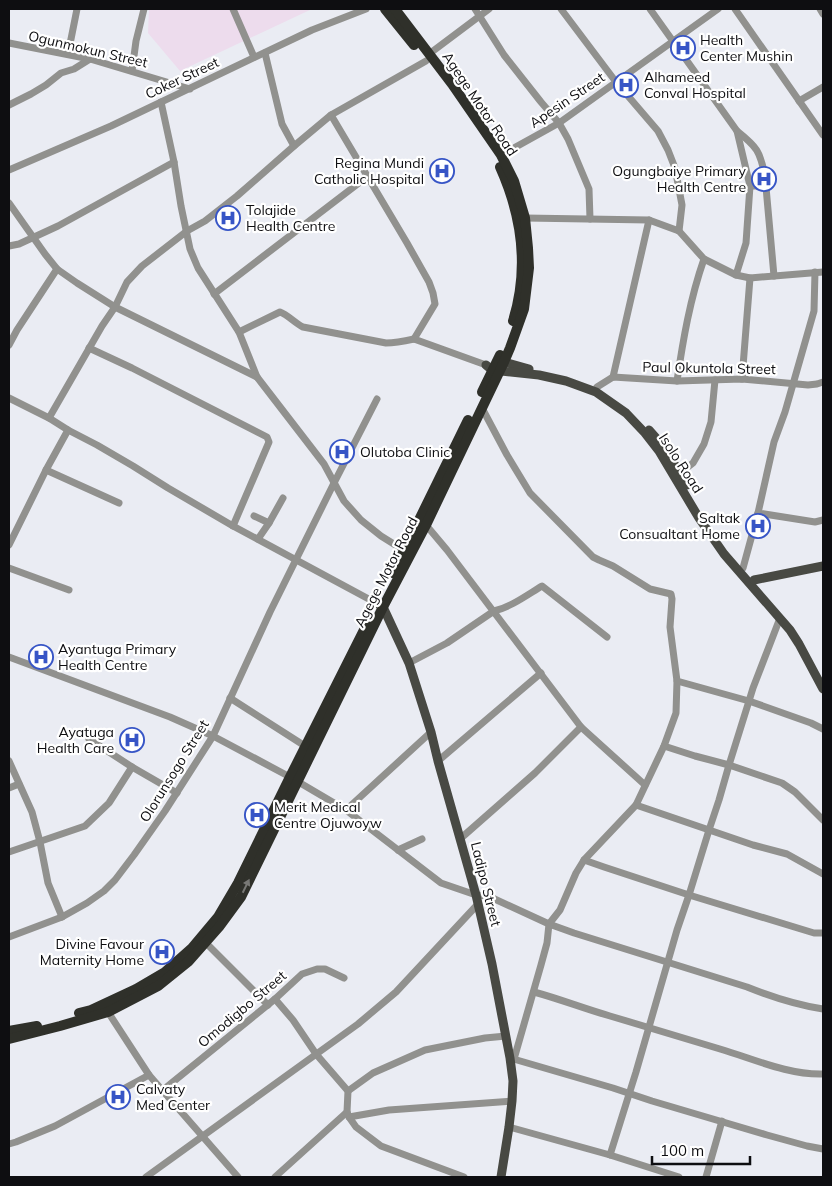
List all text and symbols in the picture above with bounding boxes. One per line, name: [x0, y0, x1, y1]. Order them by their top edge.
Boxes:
street label: Ogunmokun Street: [27, 27, 149, 71]
place label: Health Center Mushin: [700, 31, 793, 65]
hospital icon: Health Center Mushin: [670, 35, 696, 61]
street label: Agege Motor Road: [438, 48, 522, 160]
street label: Coker Street: [142, 53, 222, 103]
street label: Apesin Street: [526, 68, 608, 132]
place label: Alhameed Conval Hospital: [644, 68, 746, 102]
hospital icon: Alhameed Conval Hospital: [613, 72, 639, 98]
place label: Regina Mundi Catholic Hospital: [314, 154, 424, 188]
hospital icon: Regina Mundi Catholic Hospital: [429, 158, 455, 184]
place label: Ogungbaiye Primary Health Centre: [612, 162, 747, 196]
hospital icon: Ogungbaiye Primary Health Centre: [751, 166, 777, 192]
place label: Tolajide Health Centre: [246, 201, 335, 235]
hospital icon: Tolajide Health Centre: [215, 205, 241, 231]
street label: Paul Okuntola Street: [642, 358, 776, 378]
street label: Isolo Road: [655, 430, 707, 496]
hospital icon: Olutoba Clinic: [329, 439, 355, 465]
place label: Olutoba Clinic: [360, 443, 450, 461]
place label: Saltak Consualtant Home: [619, 509, 741, 543]
hospital icon: Saltak Consualtant Home: [745, 513, 771, 539]
street label: Agege Motor Road: [350, 514, 422, 630]
place label: Ayantuga Primary Health Centre: [58, 640, 177, 674]
hospital icon: Ayantuga Primary Health Centre: [28, 644, 54, 670]
street label: Olorunsogo Street: [135, 716, 213, 825]
place label: Ayatuga Health Care: [37, 723, 114, 757]
hospital icon: Ayatuga Health Care: [119, 727, 145, 753]
place label: Merit Medical Centre Ojuwoyw: [274, 798, 382, 832]
hospital icon: Merit Medical Centre Ojuwoyw: [244, 802, 270, 828]
street label: Ladipo Street: [467, 840, 505, 928]
one-way arrow: [242, 879, 250, 893]
place label: Divine Favour Maternity Home: [40, 935, 145, 969]
hospital icon: Divine Favour Maternity Home: [149, 939, 175, 965]
street label: Omodigbo Street: [194, 967, 290, 1051]
place label: Calvaty Med Center: [136, 1080, 211, 1114]
hospital icon: Calvaty Med Center: [105, 1084, 131, 1110]
scale bar: [652, 1134, 750, 1166]
text: 100 m: [660, 1141, 704, 1160]

